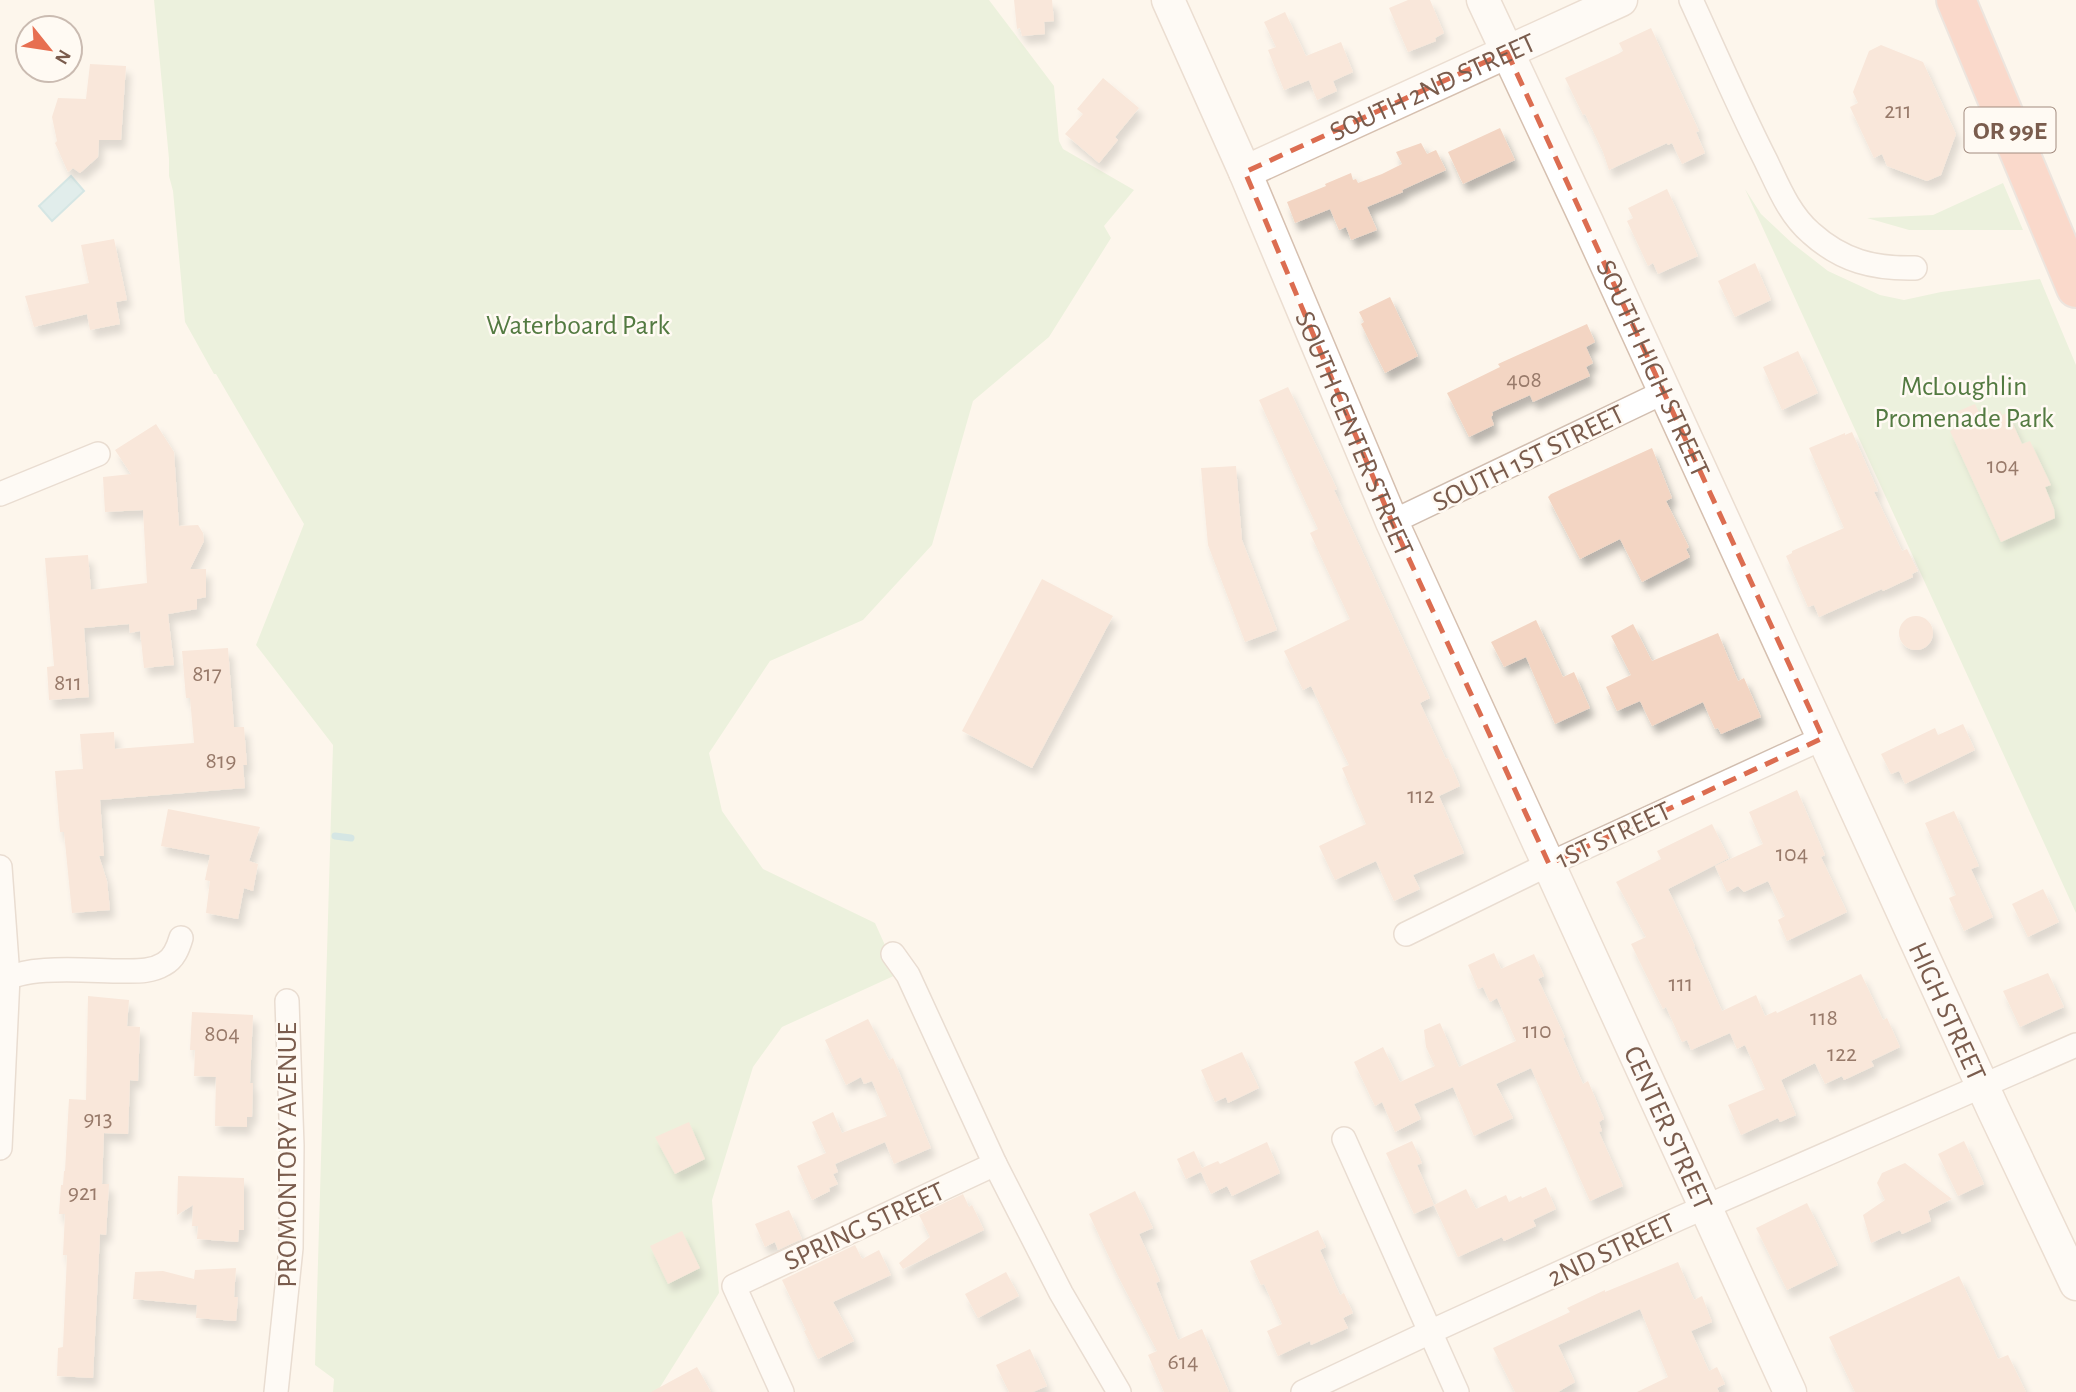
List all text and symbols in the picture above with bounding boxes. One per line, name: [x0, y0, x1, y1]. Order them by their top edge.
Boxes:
north arrow: [14, 14, 84, 84]
street label: SOUTH 2ND STREET: [1326, 29, 1541, 147]
text: N: [51, 46, 74, 67]
house number: 211: [1884, 99, 1912, 123]
road number: OR 99E: [1965, 108, 2056, 153]
street label: SOUTH HIGH STREET: [1590, 256, 1714, 482]
street label: SOUTH CENTER STREET: [1289, 308, 1418, 561]
park label: Waterboard Park: [486, 312, 670, 340]
house number: 408: [1506, 368, 1542, 392]
park label: McLoughlin Promenade Park: [1874, 373, 2054, 433]
street label: SOUTH 1ST STREET: [1429, 400, 1629, 517]
house number: 104: [1987, 454, 2019, 478]
house number: 817: [192, 662, 222, 686]
house number: 811: [54, 671, 82, 695]
house number: 819: [206, 749, 236, 773]
house number: 112: [1407, 784, 1435, 808]
street label: 1ST STREET: [1552, 797, 1676, 875]
house number: 104: [1776, 842, 1808, 866]
street label: HIGH STREET: [1903, 938, 1990, 1086]
house number: 111: [1669, 972, 1693, 996]
house number: 118: [1810, 1006, 1838, 1030]
house number: 110: [1522, 1019, 1552, 1043]
house number: 804: [204, 1022, 240, 1046]
street label: PROMONTORY AVENUE: [274, 1022, 302, 1288]
street label: CENTER STREET: [1618, 1042, 1717, 1215]
house number: 122: [1827, 1042, 1857, 1066]
house number: 913: [83, 1107, 113, 1131]
street label: SPRING STREET: [780, 1177, 950, 1276]
house number: 921: [68, 1181, 98, 1205]
street label: 2ND STREET: [1544, 1209, 1680, 1293]
house number: 614: [1167, 1350, 1199, 1374]

